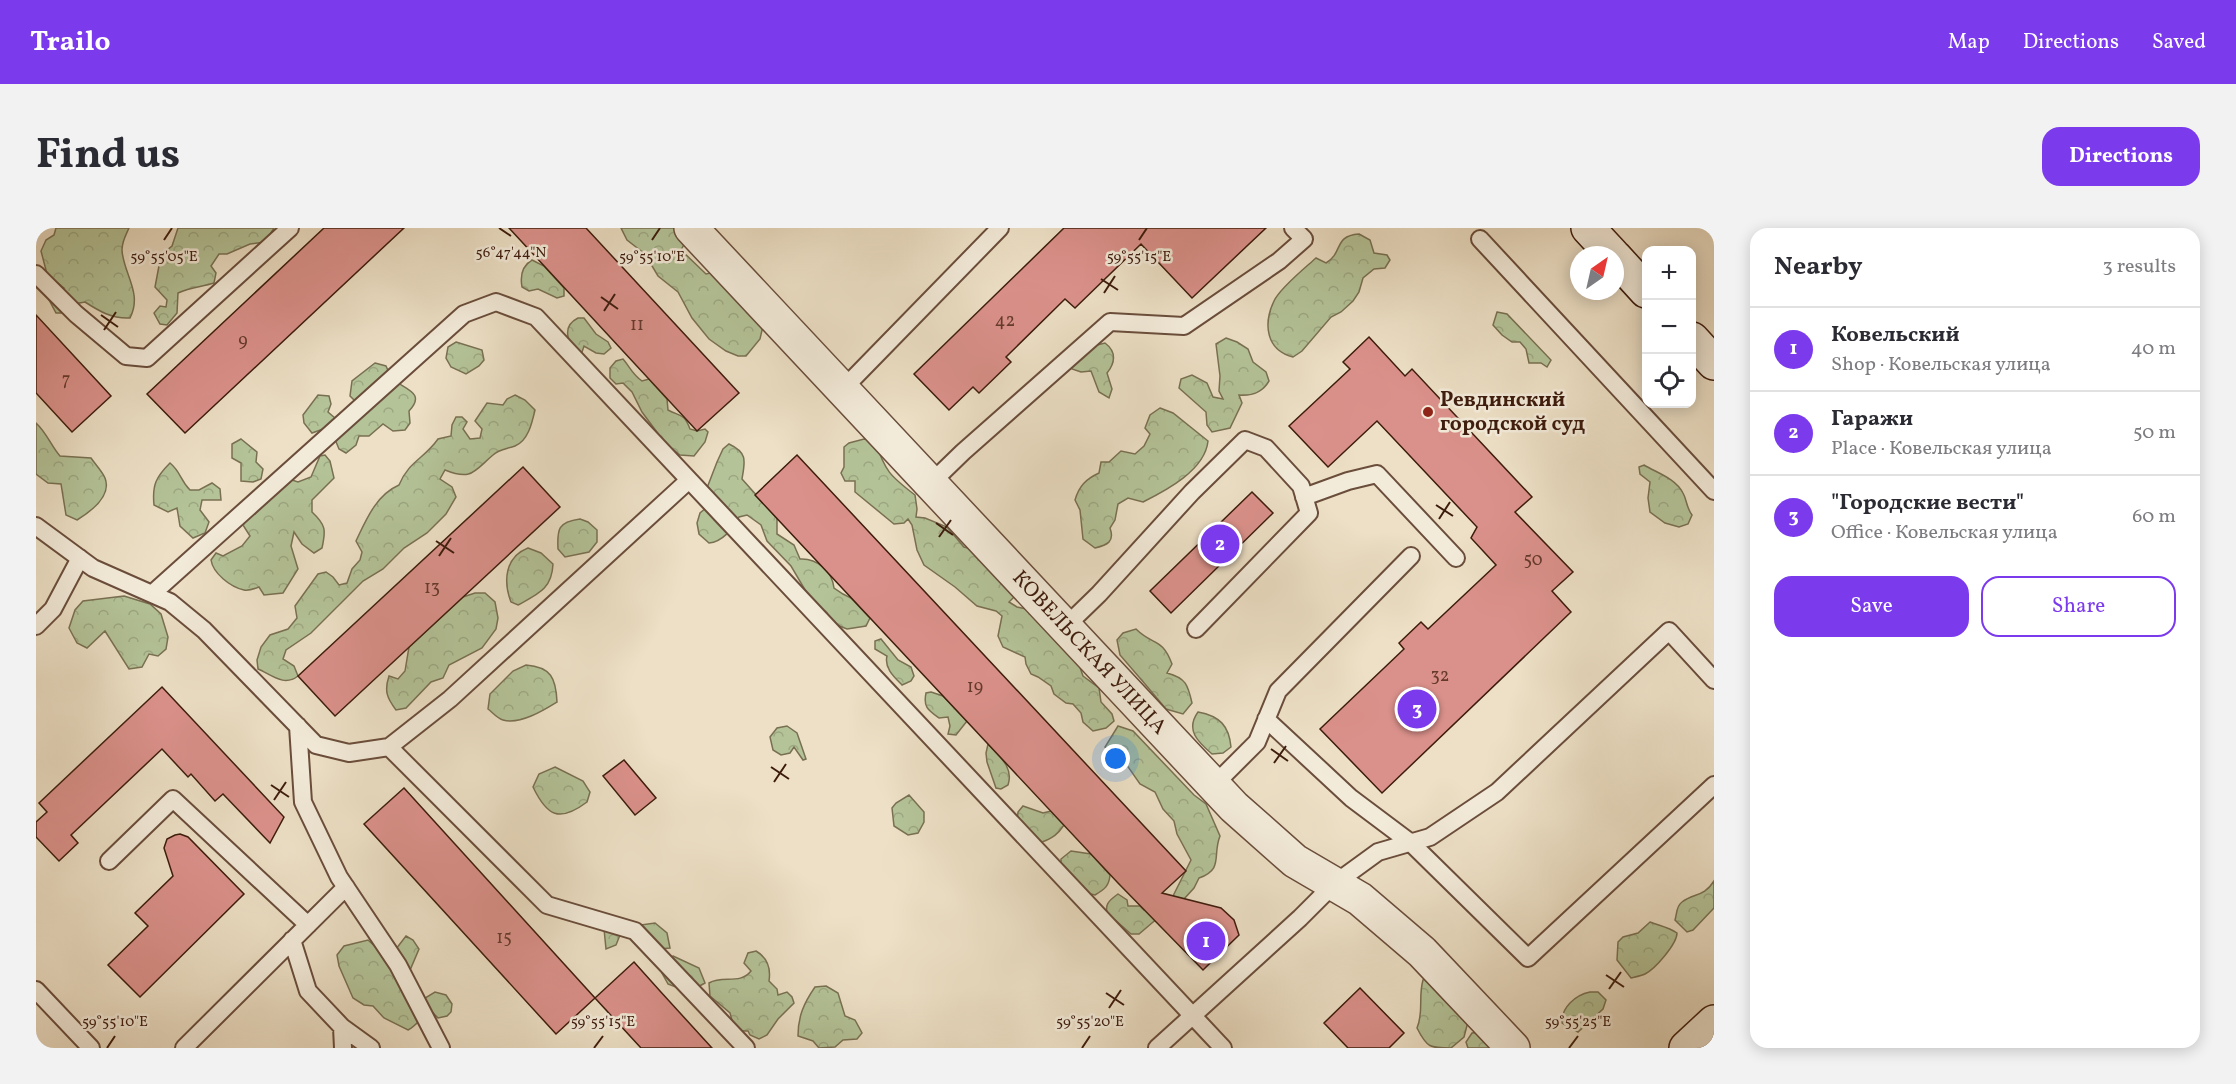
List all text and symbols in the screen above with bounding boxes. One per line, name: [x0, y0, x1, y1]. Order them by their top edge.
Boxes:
text: Trailo: [30, 23, 111, 62]
text: Map: [1948, 28, 1990, 57]
text: Directions: [2023, 28, 2119, 57]
text: Saved: [2152, 28, 2206, 57]
text: Find us: [36, 127, 180, 186]
button: Directions: [2042, 127, 2200, 186]
text: 56°47'44"N: [476, 243, 546, 264]
north arrow: [1570, 246, 1624, 300]
map controls: [1642, 246, 1696, 408]
button: +: [1642, 246, 1696, 300]
text: 59°55'05"E: [130, 247, 198, 268]
text: 59°55'10"E: [619, 247, 685, 268]
text: 59°55'15"E: [1107, 247, 1171, 268]
text: Nearby: [1774, 249, 1863, 285]
text: 3 results: [2102, 253, 2176, 281]
button: −: [1642, 300, 1696, 354]
house number: 42: [995, 309, 1015, 334]
house number: 11: [630, 313, 644, 338]
text: Ковельский: [1831, 320, 1960, 351]
house number: 9: [238, 329, 248, 354]
text: 1: [1789, 335, 1798, 363]
text: 40 m: [2131, 335, 2176, 363]
text: Shop · Ковельская улица: [1831, 351, 2051, 379]
button: locate: [1642, 354, 1696, 408]
house number: 7: [62, 368, 70, 393]
place label: Ревдинский городской суд: [1440, 386, 1585, 439]
text: Гаражи: [1831, 404, 1913, 435]
marker: Ревдинский городской суд: [1421, 405, 1435, 419]
text: 2: [1788, 419, 1799, 447]
text: 50 m: [2133, 419, 2176, 447]
text: Place · Ковельская улица: [1831, 435, 2052, 463]
text: "Городские вести": [1831, 488, 2024, 519]
text: 3: [1788, 503, 1799, 531]
text: 60 m: [2132, 503, 2176, 531]
text: Office · Ковельская улица: [1831, 519, 2058, 547]
pin: 2: [1200, 522, 1240, 566]
house number: 50: [1523, 548, 1543, 573]
street label: КОВЕЛЬСКАЯ УЛИЦА: [1005, 564, 1173, 742]
house number: 13: [424, 576, 440, 601]
button: Save: [1774, 576, 1969, 637]
button: Share: [1981, 576, 2176, 637]
house number: 32: [1431, 664, 1449, 689]
house number: 19: [967, 675, 983, 700]
pin: 3: [1398, 686, 1436, 732]
your location: [1101, 744, 1130, 773]
pin: 1: [1186, 918, 1226, 964]
house number: 15: [496, 926, 512, 951]
text: 59°55'10"E: [82, 1012, 148, 1033]
text: 59°55'15"E: [571, 1012, 635, 1033]
text: 59°55'20"E: [1056, 1012, 1124, 1033]
text: 59°55'25"E: [1545, 1012, 1611, 1033]

